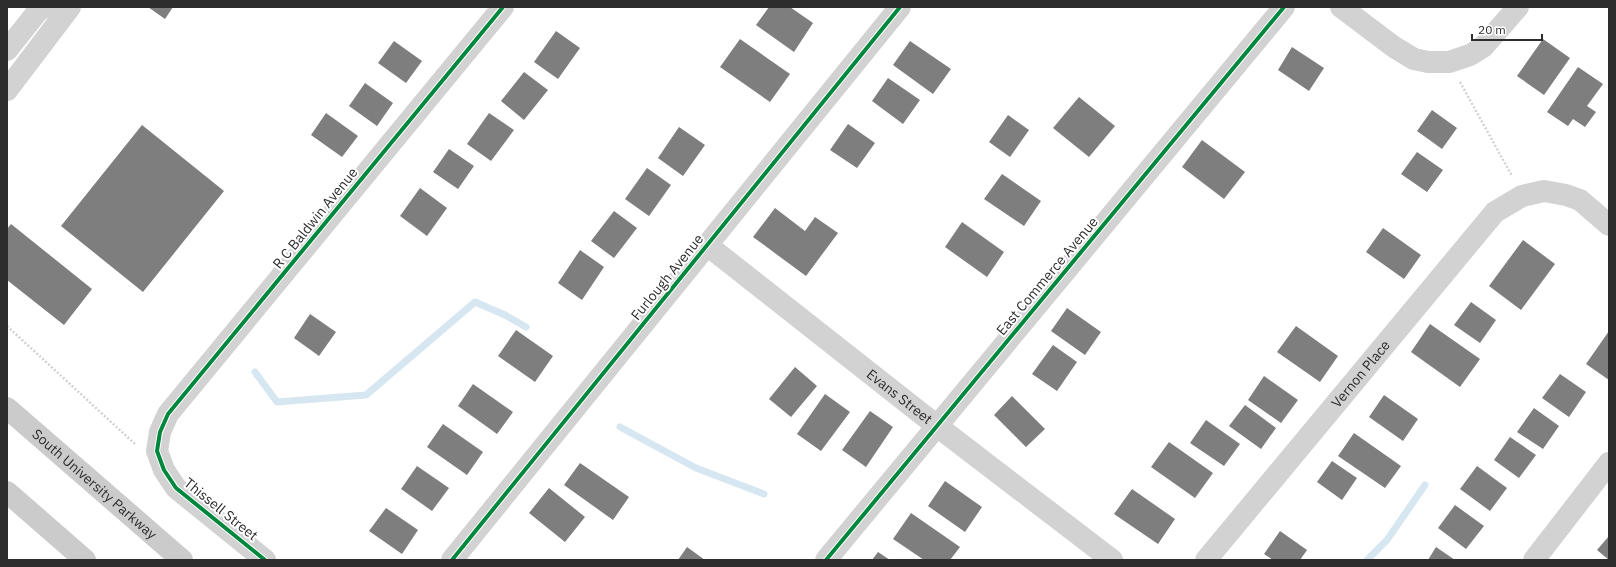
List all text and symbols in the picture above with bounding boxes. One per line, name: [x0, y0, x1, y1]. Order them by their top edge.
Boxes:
scale bar: [1472, 16, 1542, 42]
text: 20 m: [1478, 22, 1506, 37]
street label: R C Baldwin Avenue: [269, 163, 362, 272]
street label: East Commerce Avenue: [992, 213, 1102, 339]
street label: Furlough Avenue: [627, 230, 707, 324]
street label: Vernon Place: [1327, 336, 1394, 411]
street label: Evans Street: [863, 365, 936, 428]
street label: South University Parkway: [28, 425, 161, 543]
street label: Thissell Street: [180, 474, 262, 544]

